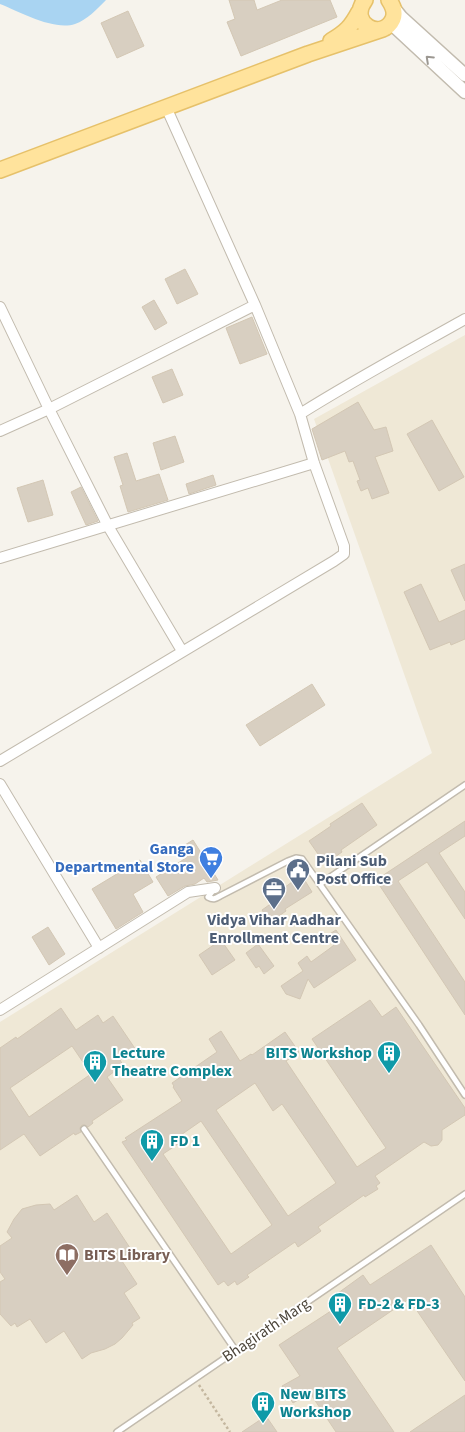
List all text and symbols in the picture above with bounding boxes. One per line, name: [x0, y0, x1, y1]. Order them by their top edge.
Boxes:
one-way arrow: [426, 56, 435, 65]
place label: Ganga Departmental Store: [55, 838, 194, 878]
supermarket icon: Ganga Departmental Store: [198, 845, 224, 879]
place label: Pilani Sub Post Office: [316, 850, 391, 890]
public building icon: Pilani Sub Post Office: [285, 857, 311, 891]
office icon: Vidya Vihar Aadhar Enrollment Centre: [261, 876, 287, 910]
place label: Vidya Vihar Aadhar Enrollment Centre: [206, 909, 341, 949]
building icon: BITS Workshop: [376, 1040, 402, 1074]
place label: Lecture Theatre Complex: [112, 1042, 232, 1082]
place label: BITS Workshop: [266, 1042, 372, 1064]
building icon: Lecture Theatre Complex: [82, 1049, 108, 1083]
building icon: FD 1: [139, 1128, 165, 1162]
place label: FD 1: [170, 1130, 200, 1152]
library icon: BITS Library: [54, 1242, 80, 1276]
place label: BITS Library: [84, 1244, 171, 1266]
building icon: FD-2 & FD-3: [327, 1291, 353, 1325]
street label: Bhagirath Marg: [218, 1292, 314, 1368]
place label: FD-2 & FD-3: [358, 1293, 440, 1315]
place label: New BITS Workshop: [280, 1383, 351, 1423]
building icon: New BITS Workshop: [250, 1390, 276, 1424]

